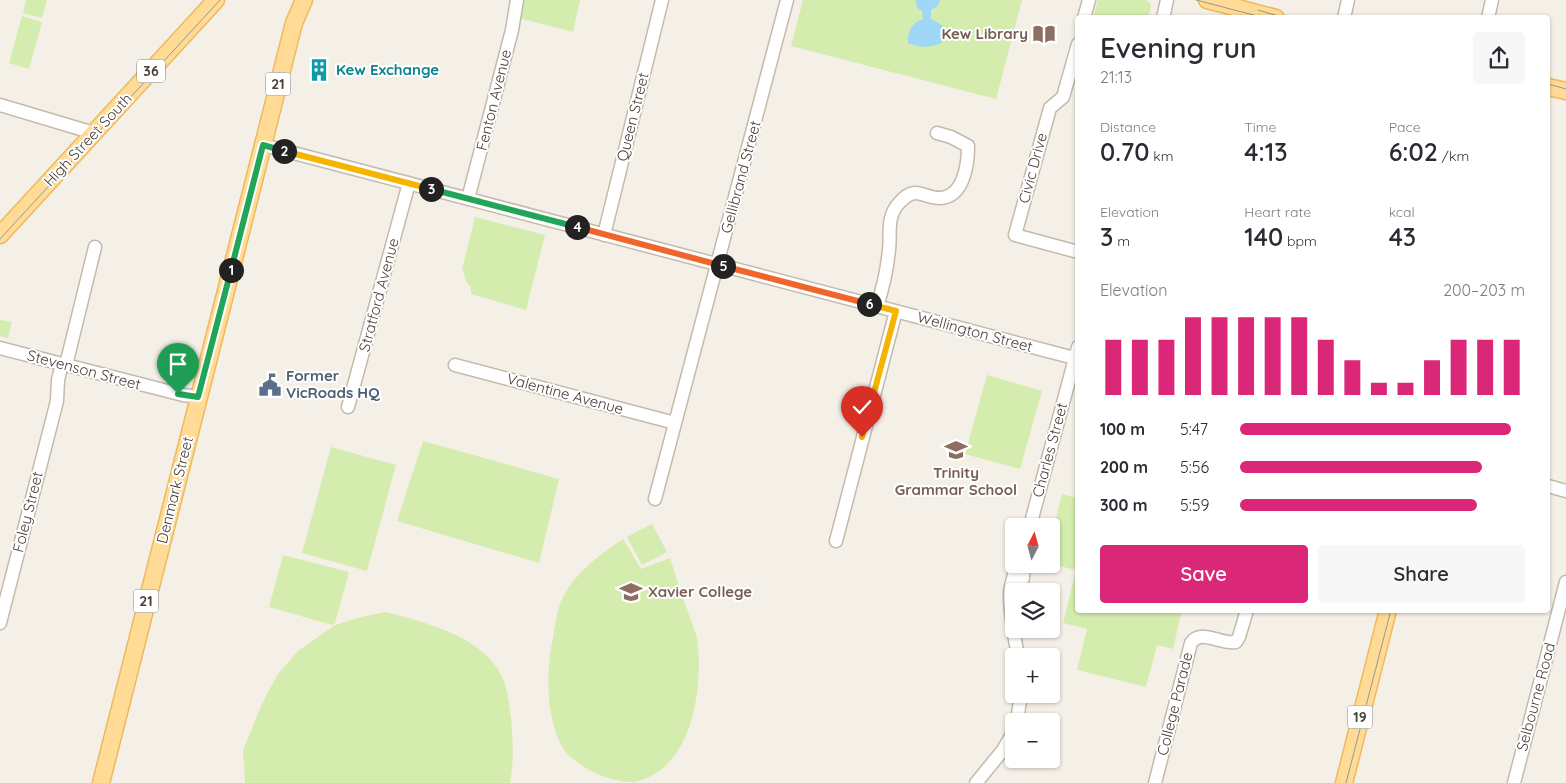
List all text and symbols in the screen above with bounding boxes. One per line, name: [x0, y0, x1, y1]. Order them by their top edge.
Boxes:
library icon: Kew Library: [1031, 21, 1057, 47]
place label: Kew Library: [941, 24, 1028, 43]
text: Evening run: [1100, 30, 1257, 65]
button: share: [1473, 32, 1525, 84]
street label: Fenton Avenue: [472, 47, 515, 152]
building icon: Kew Exchange: [306, 57, 332, 83]
road number: 36: [137, 59, 165, 82]
place label: Kew Exchange: [336, 60, 439, 79]
text: 21:13: [1100, 67, 1132, 87]
street label: Queen Street: [612, 70, 653, 163]
road number: 21: [266, 72, 290, 96]
street label: High Street South: [40, 89, 136, 190]
text: Distance: [1100, 118, 1156, 136]
text: Time: [1244, 118, 1276, 136]
text: Pace: [1389, 118, 1421, 136]
street label: Gellibrand Street: [716, 119, 765, 235]
street label: Civic Drive: [1014, 131, 1051, 205]
text: 0.70: [1100, 136, 1149, 167]
text: 4:13: [1244, 136, 1288, 167]
text: 6:02: [1389, 136, 1438, 167]
pin: 2: [272, 138, 296, 164]
text: 2: [281, 142, 288, 160]
text: km: [1149, 147, 1174, 165]
text: /km: [1438, 147, 1469, 165]
pin: 3: [418, 176, 444, 202]
text: 3: [428, 180, 435, 198]
text: Elevation: [1100, 203, 1159, 221]
text: Heart rate: [1244, 203, 1311, 221]
text: kcal: [1389, 203, 1415, 221]
pin: 4: [564, 214, 590, 240]
text: 4: [573, 218, 582, 236]
text: 3: [1100, 221, 1113, 252]
text: 140: [1244, 221, 1283, 252]
text: 43: [1389, 221, 1416, 252]
text: m: [1113, 232, 1130, 250]
text: bpm: [1283, 232, 1317, 250]
street label: Stratford Avenue: [354, 236, 403, 354]
pin: 5: [710, 254, 736, 278]
text: 5: [719, 257, 728, 275]
pin: 1: [218, 258, 244, 282]
text: 1: [229, 261, 234, 279]
text: Elevation: [1100, 280, 1167, 300]
text: 200–203 m: [1443, 280, 1525, 300]
pin: 6: [856, 292, 882, 316]
text: 6: [866, 295, 873, 313]
street label: Wellington Street: [915, 307, 1035, 356]
pin: [157, 343, 199, 394]
street label: Stevenson Street: [25, 345, 143, 394]
icon: arrive: [164, 350, 192, 378]
place label: Former VicRoads HQ: [286, 366, 380, 402]
street label: Valentine Avenue: [505, 369, 626, 418]
public building icon: Former VicRoads HQ: [257, 372, 283, 398]
pin: [841, 386, 883, 437]
icon: check: [848, 393, 876, 421]
street label: Charles Street: [1028, 401, 1071, 499]
text: 100 m: [1100, 419, 1145, 439]
text: 5:47: [1180, 419, 1208, 439]
street label: Denmark Street: [152, 434, 197, 545]
school or university icon: Trinity Grammar School: [943, 437, 969, 463]
text: 200 m: [1100, 457, 1148, 477]
text: 5:56: [1180, 457, 1209, 477]
place label: Trinity Grammar School: [895, 463, 1017, 499]
street label: Foley Street: [8, 469, 47, 554]
text: 300 m: [1100, 495, 1147, 515]
text: 5:59: [1180, 495, 1209, 515]
north arrow: [1005, 518, 1060, 572]
map controls: [1005, 518, 1060, 768]
button: Save: [1100, 545, 1308, 603]
button: Share: [1318, 545, 1525, 603]
school or university icon: Xavier College: [618, 579, 644, 605]
place label: Xavier College: [648, 582, 752, 601]
button: layers: [1005, 583, 1060, 638]
road number: 21: [134, 590, 158, 612]
street label: Selbourne Road: [1512, 641, 1559, 753]
button: +: [1005, 648, 1060, 703]
street label: College Parade: [1152, 650, 1197, 758]
road number: 19: [1348, 706, 1372, 729]
button: −: [1005, 713, 1060, 768]

